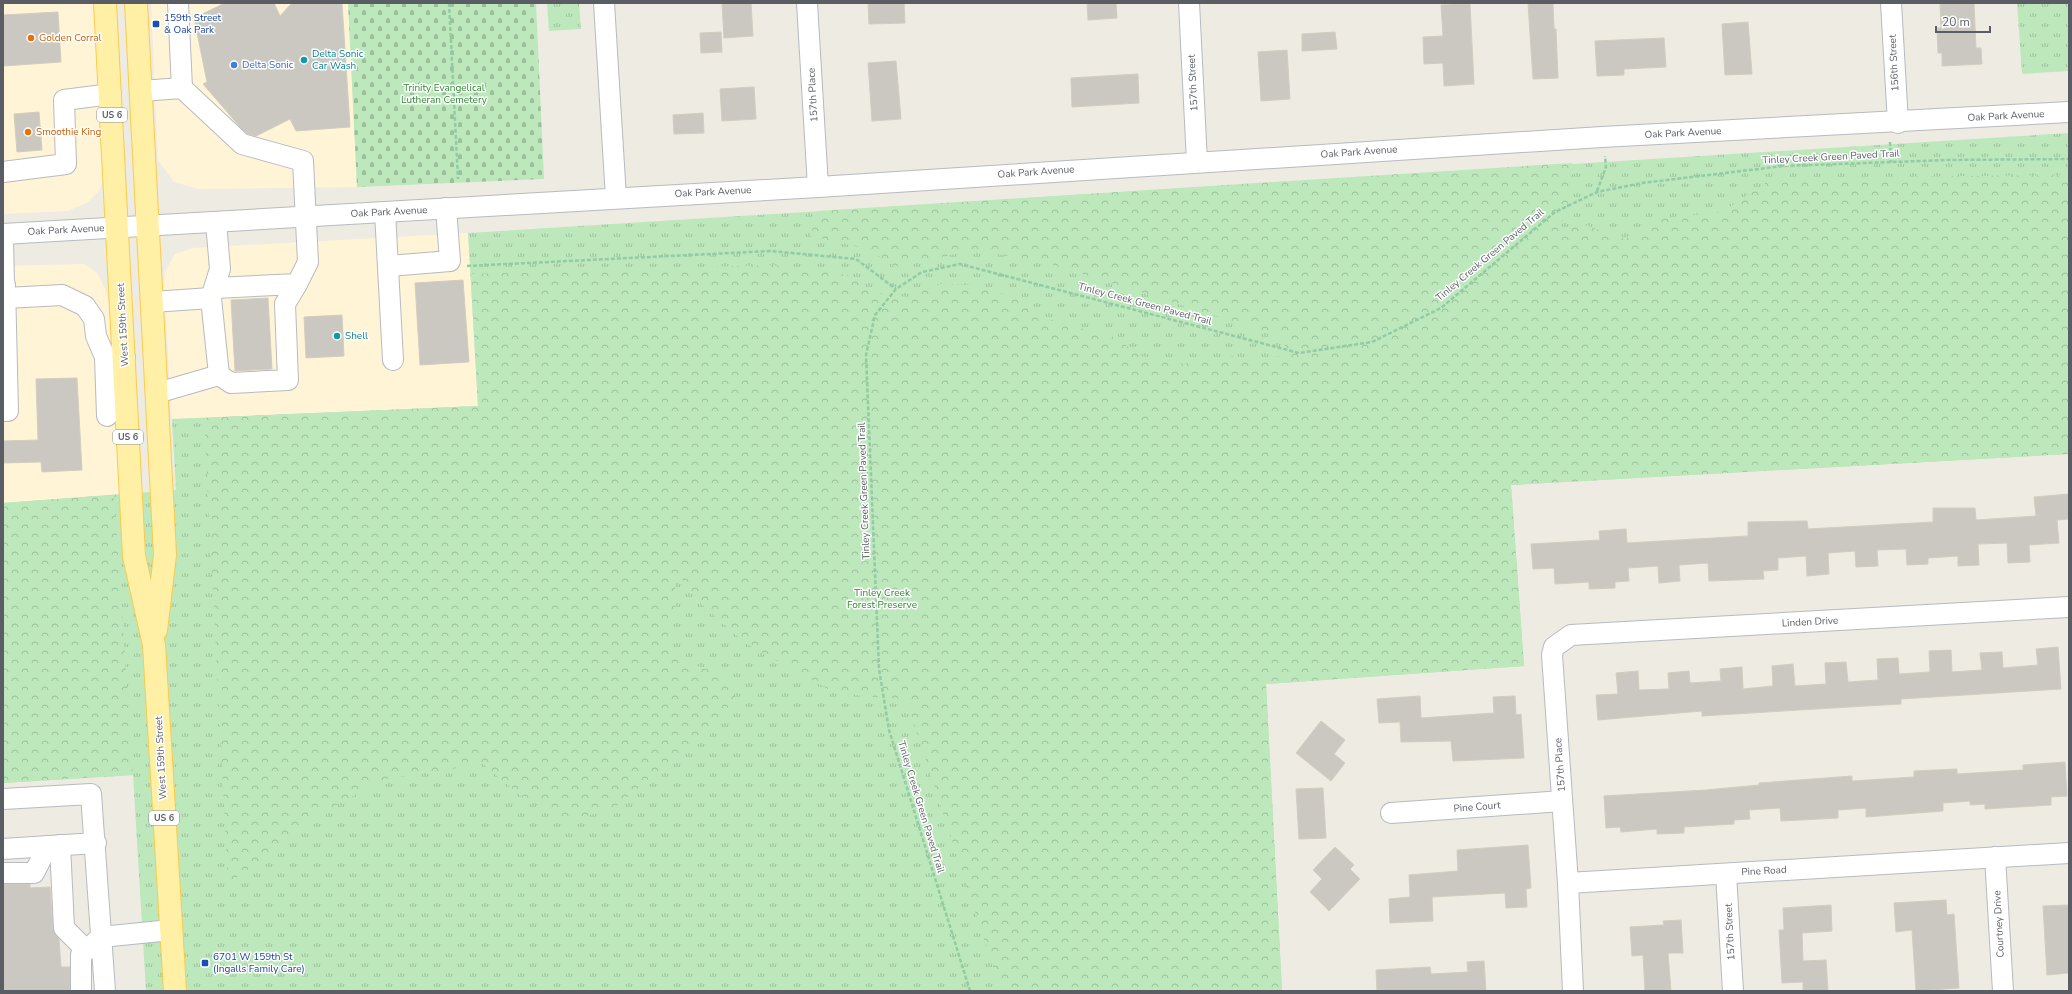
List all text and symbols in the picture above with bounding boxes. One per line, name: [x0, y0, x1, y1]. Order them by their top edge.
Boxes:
scale bar: [1936, 8, 1990, 34]
place label: 159th Street & Oak Park: [164, 11, 222, 37]
text: 20 m: [1942, 14, 1970, 30]
marker: 159th Street & Oak Park: [151, 19, 161, 29]
place label: Golden Corral: [39, 31, 101, 45]
marker: Golden Corral: [26, 33, 36, 43]
street label: 156th Street: [1885, 34, 1902, 92]
place label: Delta Sonic Car Wash: [312, 47, 364, 73]
street label: 157th Street: [1184, 54, 1201, 112]
marker: Delta Sonic Car Wash: [299, 55, 309, 65]
place label: Delta Sonic: [242, 58, 294, 72]
marker: Delta Sonic: [229, 60, 239, 70]
street label: 157th Place: [805, 68, 821, 122]
park label: Trinity Evangelical Lutheran Cemetery: [401, 81, 488, 107]
street label: Oak Park Avenue: [1967, 107, 2045, 125]
road number: US 6: [97, 108, 127, 122]
street label: Oak Park Avenue: [1644, 124, 1722, 142]
place label: Smoothie King: [36, 125, 101, 139]
marker: Smoothie King: [23, 127, 33, 137]
street label: Oak Park Avenue: [1320, 142, 1398, 162]
street label: Tinley Creek Green Paved Trail: [1762, 146, 1900, 168]
street label: Oak Park Avenue: [997, 162, 1075, 182]
street label: Oak Park Avenue: [674, 183, 752, 201]
street label: Oak Park Avenue: [350, 203, 428, 221]
street label: Tinley Creek Green Paved Trail: [1433, 205, 1547, 305]
street label: Oak Park Avenue: [27, 221, 105, 239]
street label: Tinley Creek Green Paved Trail: [1077, 279, 1213, 329]
street label: West 159th Street: [114, 282, 132, 367]
place label: Shell: [345, 329, 368, 343]
marker: Shell: [332, 331, 342, 341]
street label: Tinley Creek Green Paved Trail: [855, 422, 873, 560]
road number: US 6: [113, 430, 143, 444]
park label: Tinley Creek Forest Preserve: [847, 586, 917, 612]
street label: Linden Drive: [1781, 614, 1839, 630]
street label: West 159th Street: [152, 715, 170, 800]
street label: 157th Place: [1551, 737, 1569, 793]
street label: Tinley Creek Green Paved Trail: [894, 739, 948, 875]
street label: Pine Court: [1453, 798, 1501, 816]
road number: US 6: [149, 811, 179, 825]
street label: Pine Road: [1741, 863, 1787, 879]
street label: Courtney Drive: [1990, 890, 2008, 958]
street label: 157th Street: [1721, 903, 1738, 961]
place label: 6701 W 159th St (Ingalls Family Care): [213, 950, 305, 976]
marker: 6701 W 159th St (Ingalls Family Care): [200, 958, 210, 968]

